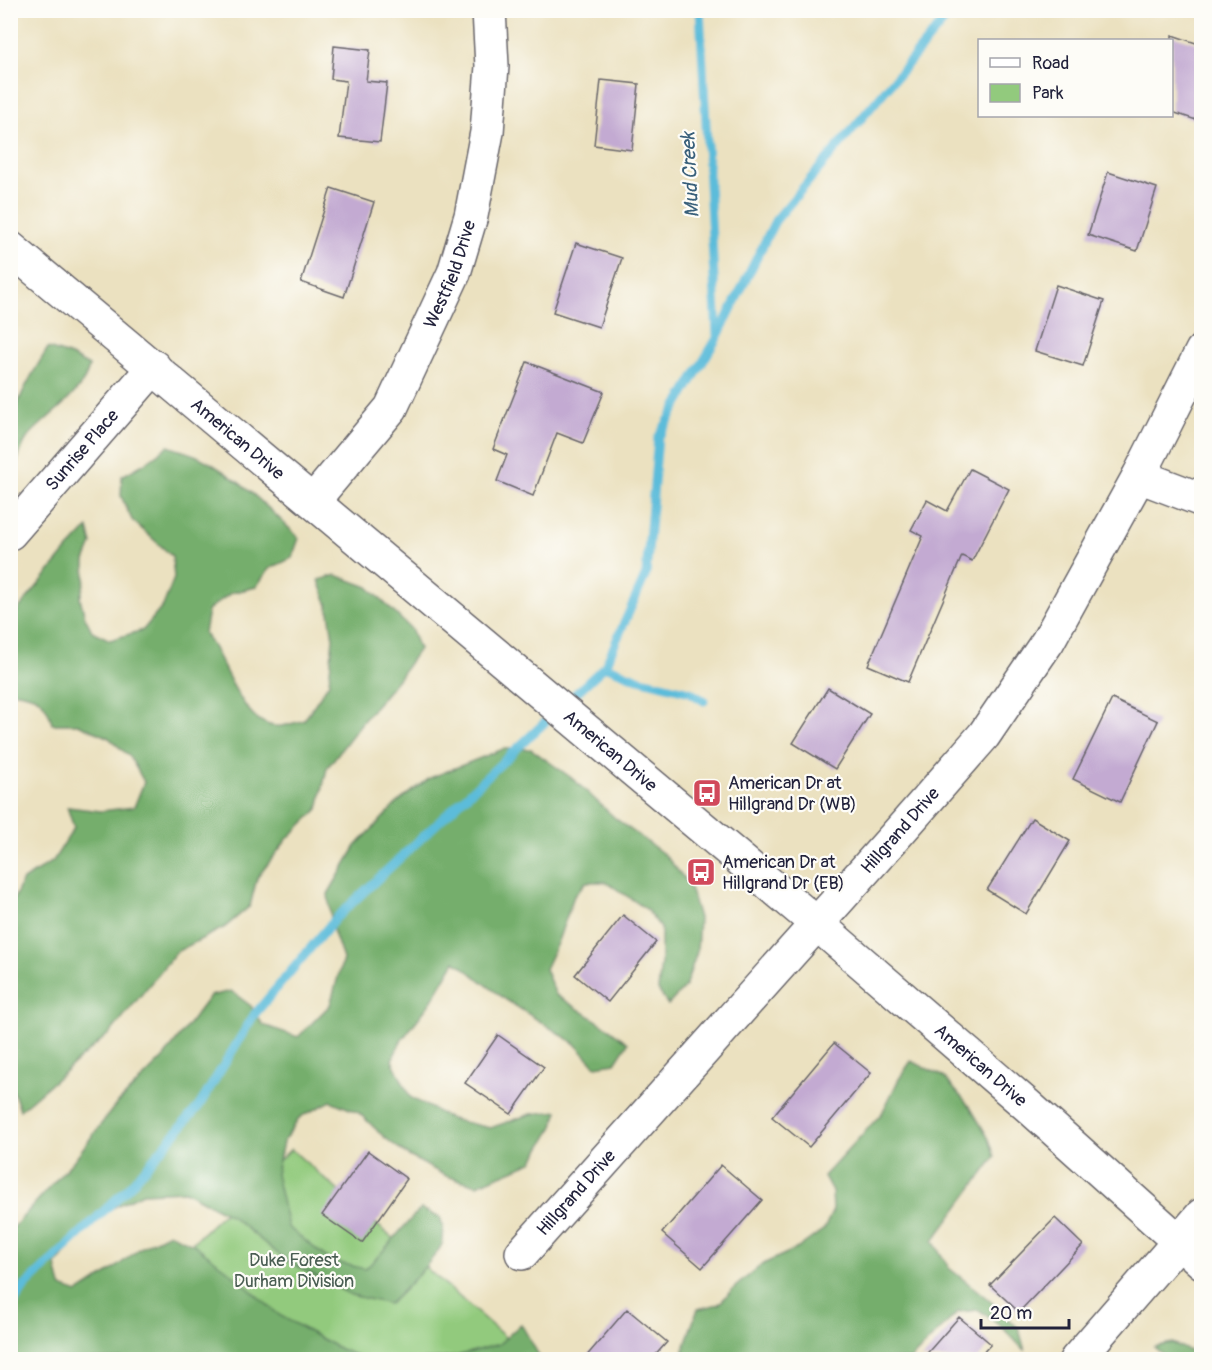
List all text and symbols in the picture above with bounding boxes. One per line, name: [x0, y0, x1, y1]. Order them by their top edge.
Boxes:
legend: [978, 39, 1173, 117]
text: Road: [1032, 52, 1069, 75]
text: Park: [1032, 82, 1064, 105]
water label: Mud Creek: [675, 130, 705, 218]
street label: Westfield Drive: [418, 217, 481, 332]
street label: American Drive: [186, 393, 289, 485]
street label: Sunrise Place: [40, 404, 124, 496]
street label: American Drive: [559, 705, 662, 797]
place label: American Dr at Hillgrand Dr (WB): [728, 772, 857, 816]
bus stop icon: American Dr at Hillgrand Dr (WB): [691, 777, 723, 809]
street label: Hillgrand Drive: [856, 782, 944, 878]
place label: American Dr at Hillgrand Dr (EB): [722, 851, 845, 895]
bus stop icon: American Dr at Hillgrand Dr (EB): [685, 856, 717, 888]
street label: American Drive: [930, 1019, 1032, 1112]
street label: Hillgrand Drive: [531, 1145, 621, 1241]
park label: Duke Forest Durham Division: [234, 1249, 354, 1293]
scale bar: [981, 1292, 1070, 1330]
text: 20 m: [990, 1302, 1032, 1325]

